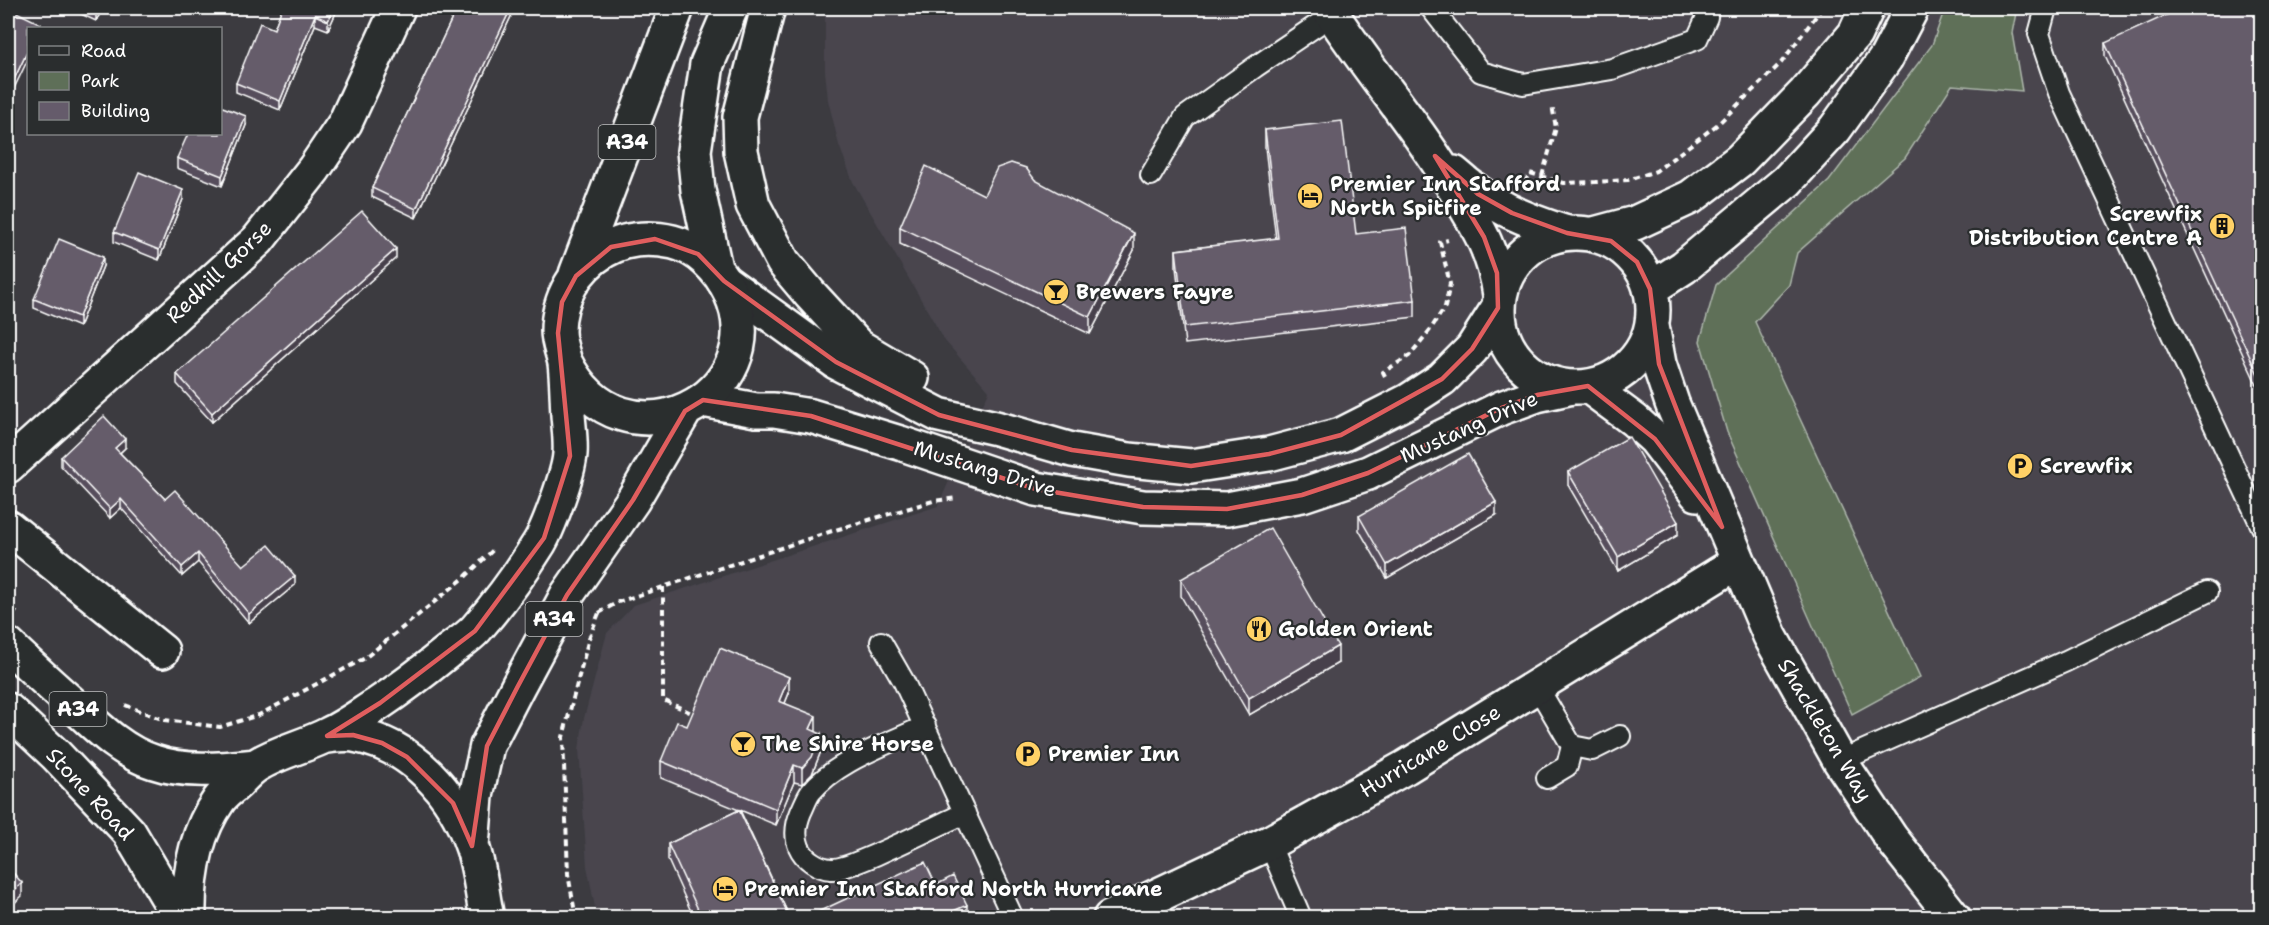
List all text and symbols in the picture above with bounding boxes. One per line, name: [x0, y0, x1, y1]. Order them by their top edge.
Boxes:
legend: [27, 27, 222, 135]
text: Road: [81, 39, 126, 63]
text: Park: [81, 69, 120, 93]
text: Building: [81, 99, 150, 123]
road number: A34: [598, 125, 656, 159]
place label: Premier Inn Stafford North Spitfire: [1330, 170, 1560, 222]
hotel icon: Premier Inn Stafford North Spitfire: [1295, 181, 1325, 211]
place label: Screwfix Distribution Centre A: [1969, 200, 2202, 252]
building icon: Screwfix Distribution Centre A: [2207, 211, 2237, 241]
street label: Redhill Gorse: [160, 214, 278, 330]
bar icon: Brewers Fayre: [1041, 277, 1071, 307]
place label: Brewers Fayre: [1076, 278, 1234, 306]
street label: Mustang Drive: [1396, 384, 1542, 470]
street label: Mustang Drive: [910, 434, 1060, 504]
parking icon: Screwfix: [2005, 451, 2035, 481]
place label: Screwfix: [2040, 452, 2132, 480]
road number: A34: [526, 602, 582, 636]
restaurant icon: Golden Orient: [1244, 614, 1274, 644]
place label: Golden Orient: [1278, 615, 1433, 643]
street label: Shackleton Way: [1771, 653, 1879, 807]
road number: A34: [50, 692, 106, 726]
street label: Hurricane Close: [1354, 698, 1506, 804]
bar icon: The Shire Horse: [728, 729, 758, 759]
place label: The Shire Horse: [762, 730, 934, 758]
parking icon: Premier Inn: [1013, 739, 1043, 769]
place label: Premier Inn: [1048, 740, 1180, 768]
street label: Stone Road: [40, 742, 140, 846]
hotel icon: Premier Inn Stafford North Hurricane: [710, 874, 740, 904]
place label: Premier Inn Stafford North Hurricane: [744, 875, 1163, 903]

